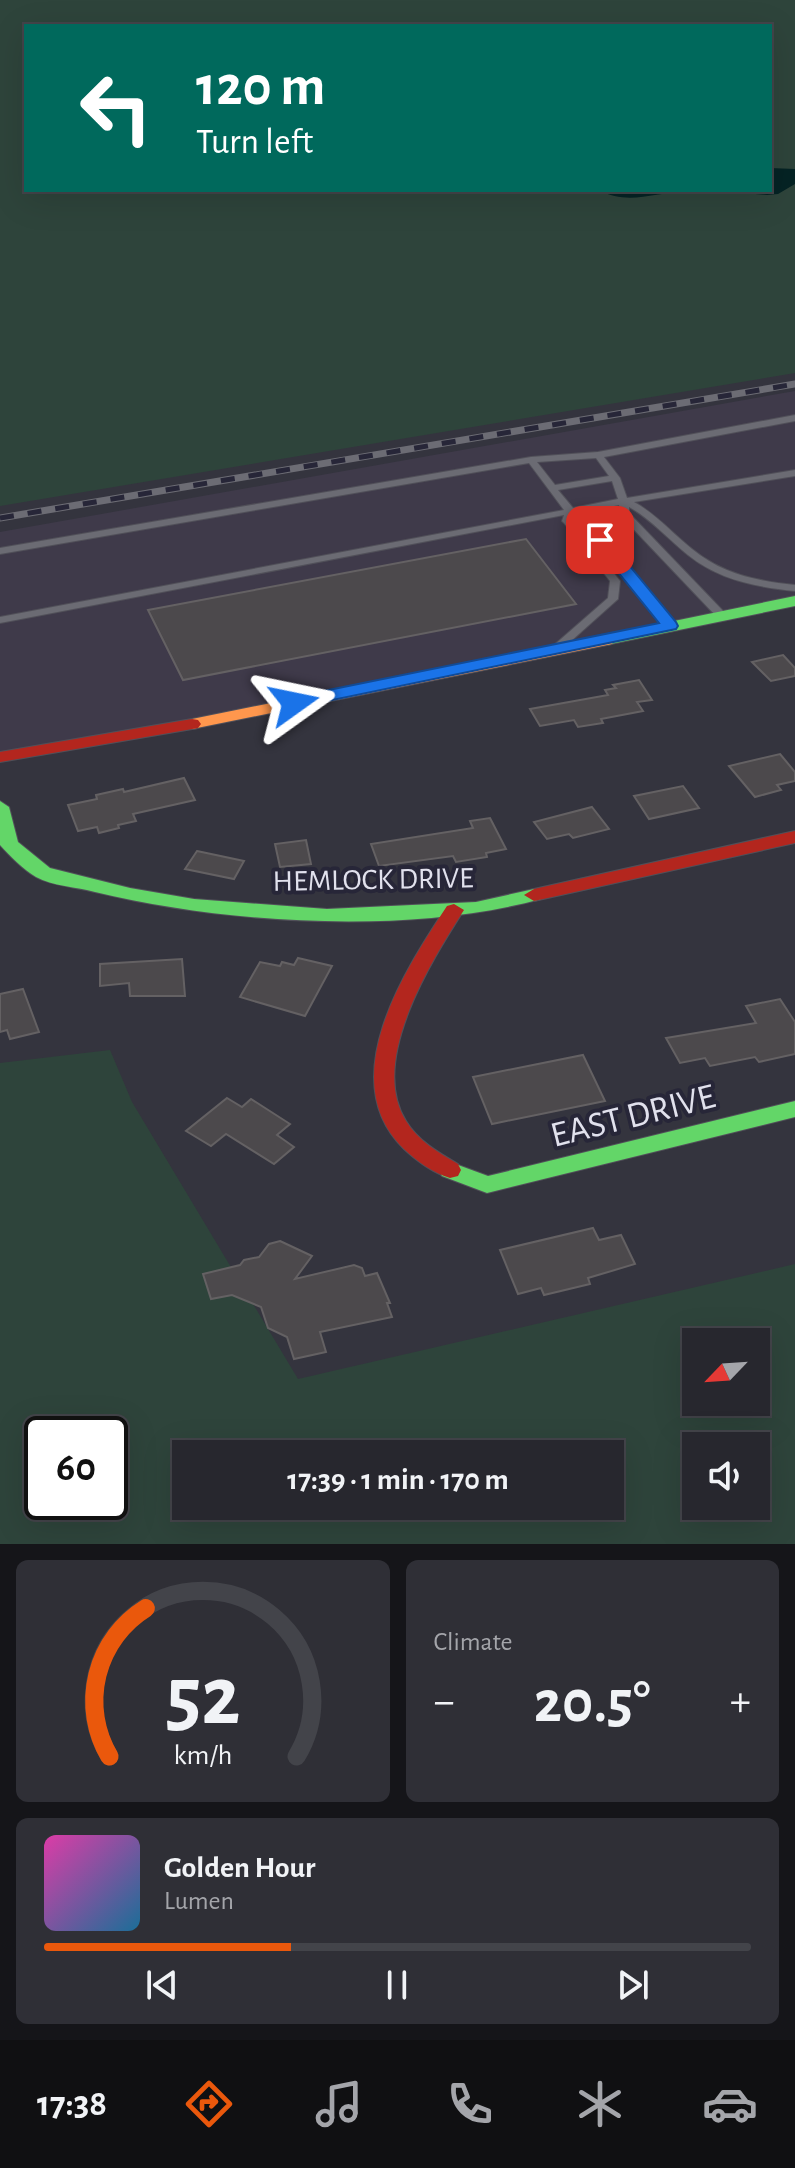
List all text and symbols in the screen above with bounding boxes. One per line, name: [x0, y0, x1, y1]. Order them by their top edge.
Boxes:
icon: left: [64, 56, 168, 160]
text: 120 m: [196, 59, 325, 115]
text: Turn left: [196, 124, 313, 160]
pin: [566, 506, 634, 574]
icon: arrive: [578, 518, 622, 562]
position arrow: [252, 661, 336, 745]
street label: HEMLOCK DRIVE: [272, 863, 474, 897]
street label: EAST DRIVE: [547, 1078, 719, 1154]
north arrow: [682, 1328, 770, 1416]
map controls: [682, 1328, 770, 1520]
speed limit sign: 60: [24, 1416, 128, 1520]
button: sound: [682, 1432, 770, 1520]
text: 17:39 · 1 min · 170 m: [287, 1465, 509, 1495]
text: Climate: [434, 1629, 512, 1655]
text: 52: [165, 1656, 240, 1740]
text: 20.5°: [534, 1673, 651, 1733]
text: −: [434, 1680, 455, 1724]
text: +: [730, 1680, 751, 1724]
text: km/h: [173, 1741, 232, 1770]
text: Golden Hour: [164, 1853, 316, 1883]
text: Lumen: [164, 1888, 234, 1914]
icon: previous: [140, 1963, 184, 2007]
icon: pause: [375, 1963, 419, 2007]
icon: next: [611, 1963, 655, 2007]
icon: directions: [181, 2076, 237, 2132]
icon: music: [311, 2076, 367, 2132]
icon: phone: [442, 2076, 498, 2132]
icon: climate: [572, 2076, 628, 2132]
icon: car: [702, 2076, 758, 2132]
text: 17:38: [37, 2086, 107, 2122]

